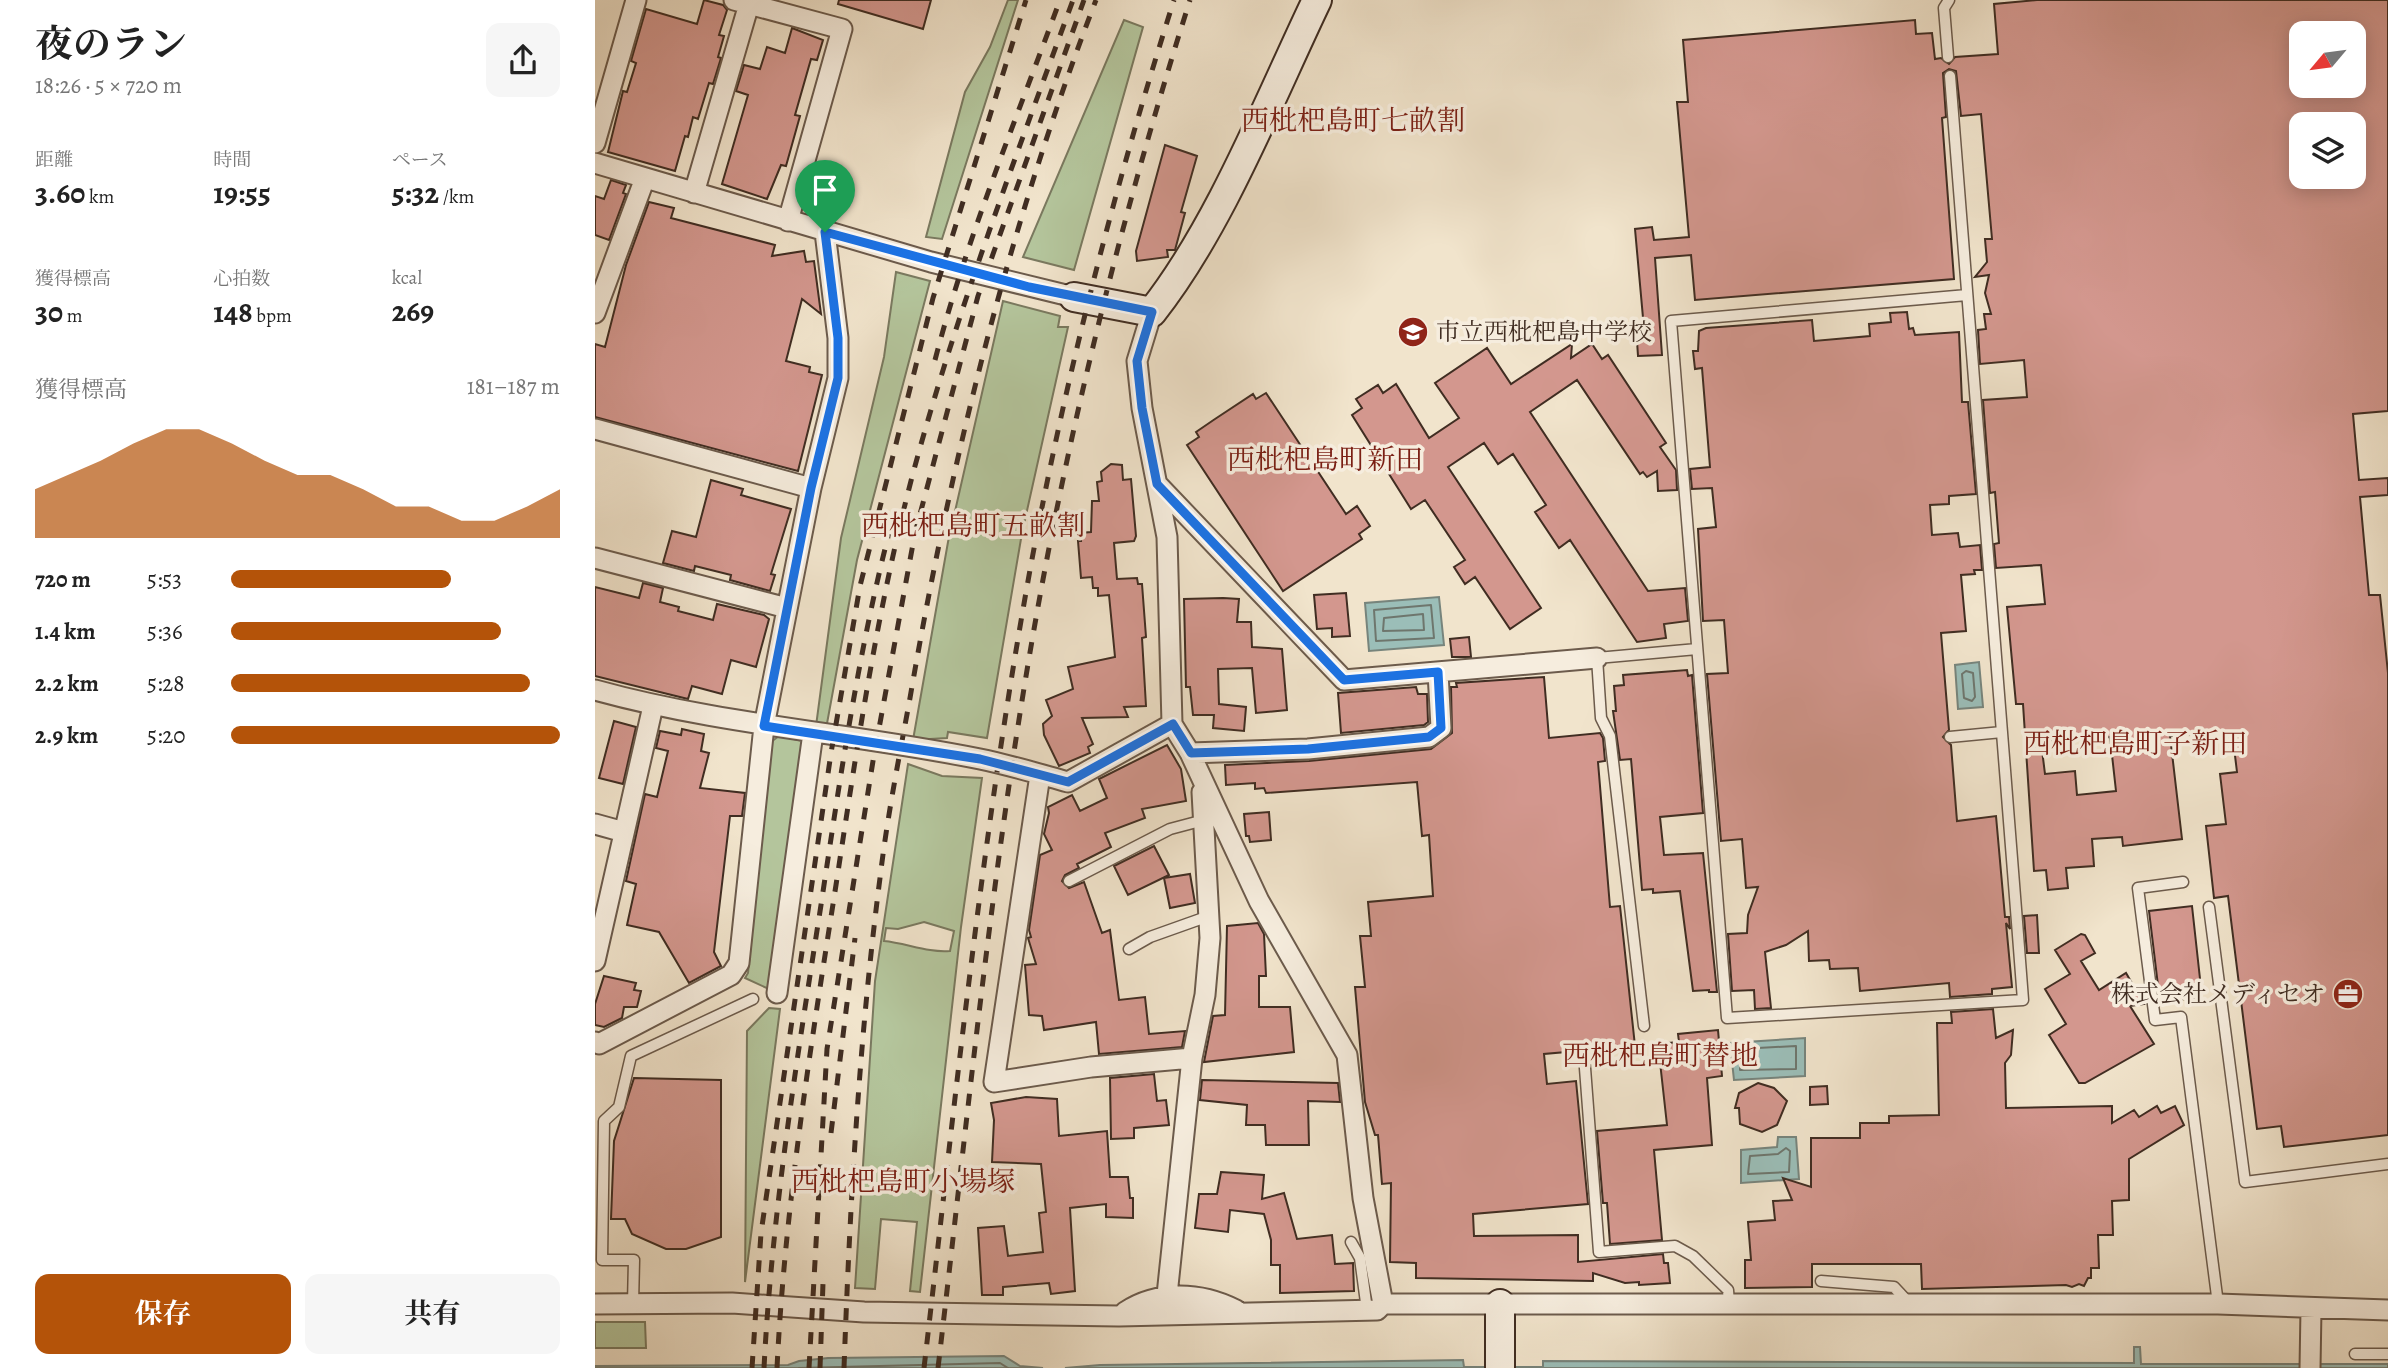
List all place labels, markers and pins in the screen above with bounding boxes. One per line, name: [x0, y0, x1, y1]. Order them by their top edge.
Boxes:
pin: [795, 160, 855, 232]
school or university icon: 市立西枇杷島中学校: [1396, 315, 1430, 349]
place label: 市立西枇杷島中学校: [1436, 316, 1652, 348]
office icon: 株式会社メディセオ: [2331, 977, 2365, 1011]
place label: 株式会社メディセオ: [2111, 978, 2325, 1010]

